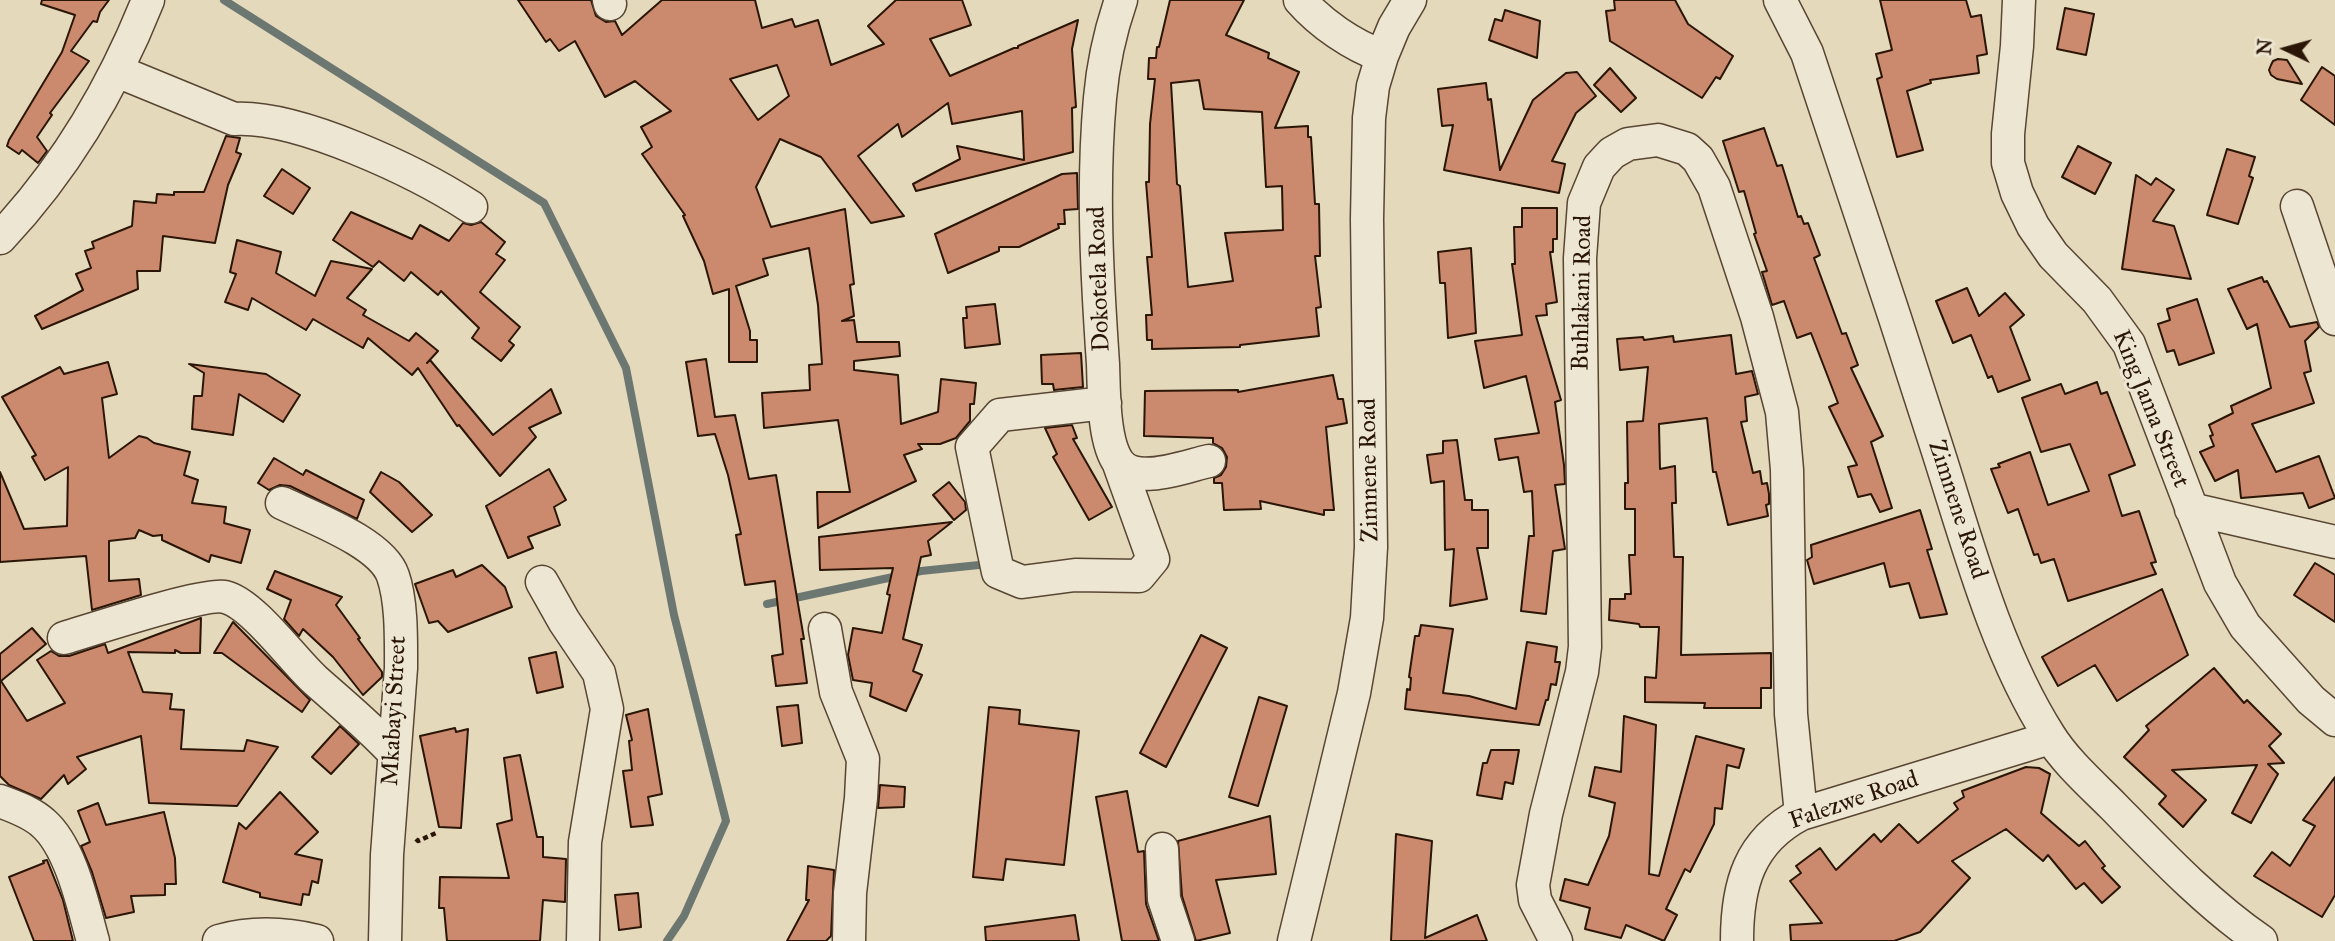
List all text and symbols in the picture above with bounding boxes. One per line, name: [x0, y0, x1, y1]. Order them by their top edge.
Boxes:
north arrow: [2251, 14, 2321, 84]
text: N: [2252, 38, 2277, 56]
street label: Dokotela Road: [1083, 206, 1117, 352]
street label: Buhlakani Road: [1567, 215, 1599, 371]
street label: King Jama Street: [2105, 326, 2195, 492]
street label: Zimnene Road: [1354, 398, 1386, 542]
street label: Zimnene Road: [1921, 437, 1993, 583]
street label: Mkabayi Street: [377, 635, 413, 787]
street label: Falezwe Road: [1786, 765, 1922, 837]

